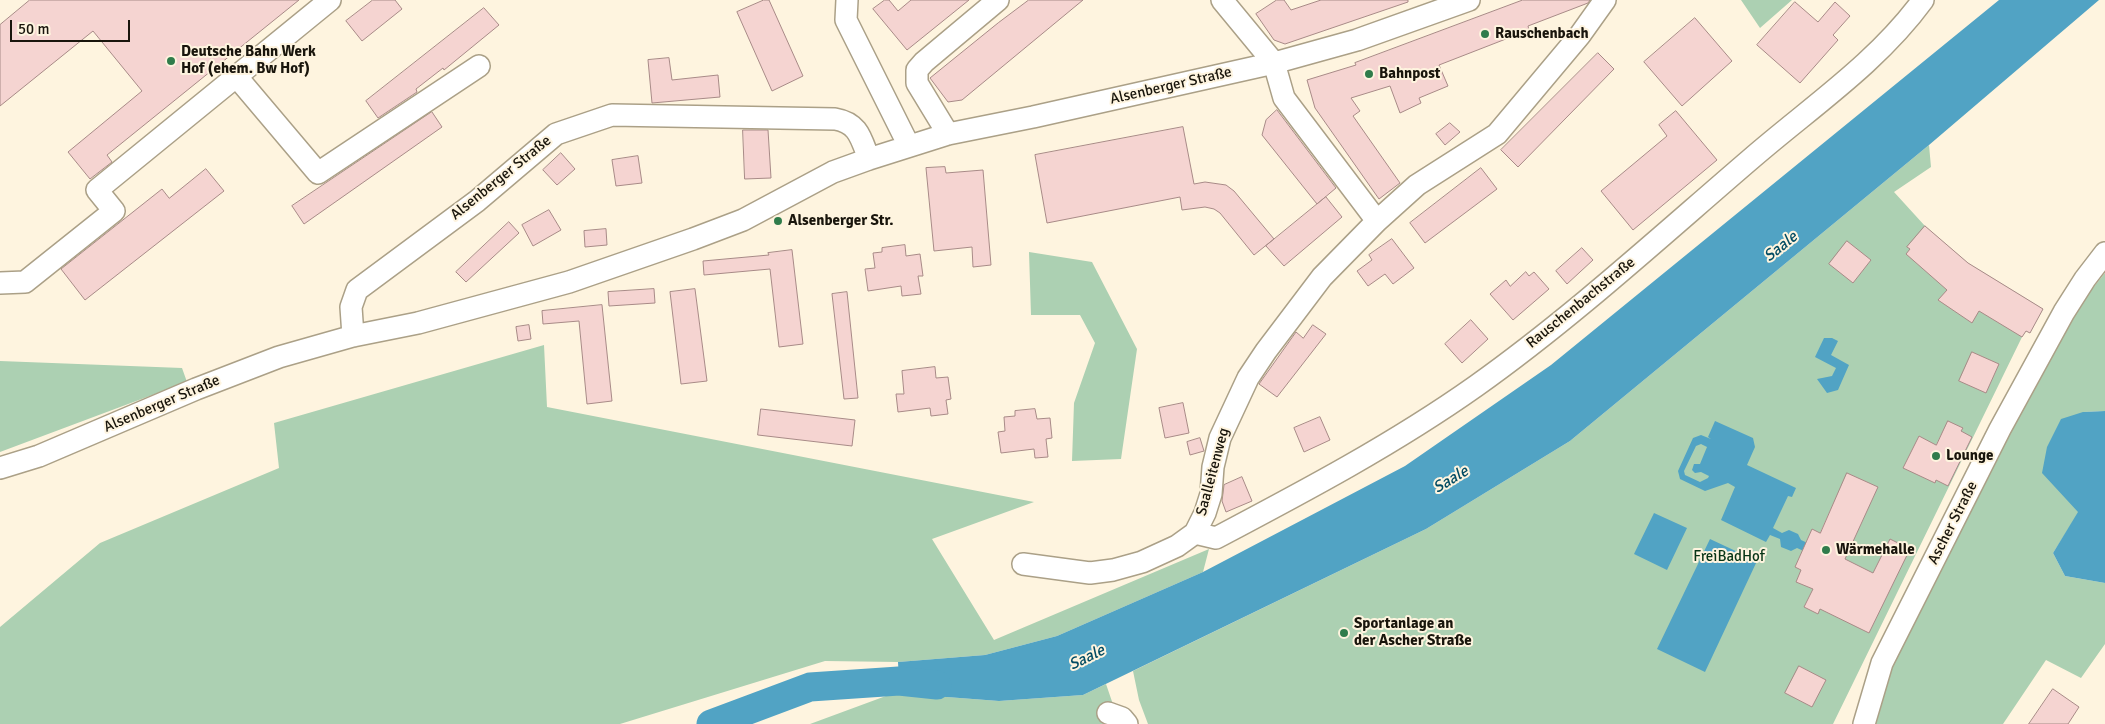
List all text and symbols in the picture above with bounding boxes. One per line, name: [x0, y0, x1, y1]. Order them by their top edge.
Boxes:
scale bar: [12, 10, 132, 42]
text: 50 m: [18, 20, 49, 38]
place label: Rauschenbach: [1495, 25, 1589, 43]
marker: Rauschenbach: [1479, 28, 1491, 40]
place label: Deutsche Bahn Werk Hof (ehem. Bw Hof): [181, 43, 316, 78]
marker: Deutsche Bahn Werk Hof (ehem. Bw Hof): [165, 55, 177, 67]
street label: Alsenberger Straße: [1108, 63, 1234, 109]
place label: Bahnpost: [1379, 65, 1440, 83]
marker: Bahnpost: [1363, 68, 1375, 80]
street label: Alsenberger Straße: [447, 132, 555, 224]
place label: Alsenberger Str.: [788, 212, 894, 230]
marker: Alsenberger Str.: [772, 215, 784, 227]
water label: Saale: [1760, 228, 1802, 266]
street label: Rauschenbachstraße: [1523, 254, 1639, 352]
street label: Alsenberger Straße: [101, 371, 223, 437]
street label: Saalleitenweg: [1193, 426, 1233, 518]
place label: Lounge: [1946, 447, 1993, 465]
marker: Lounge: [1930, 450, 1942, 462]
water label: Saale: [1430, 462, 1472, 498]
street label: Ascher Straße: [1924, 478, 1982, 568]
place label: Wärmehalle: [1836, 541, 1915, 559]
marker: Wärmehalle: [1820, 544, 1832, 556]
park label: FreiBadHof: [1693, 548, 1765, 566]
place label: Sportanlage an der Ascher Straße: [1354, 615, 1472, 650]
marker: Sportanlage an der Ascher Straße: [1338, 627, 1350, 639]
water label: Saale: [1066, 641, 1108, 675]

